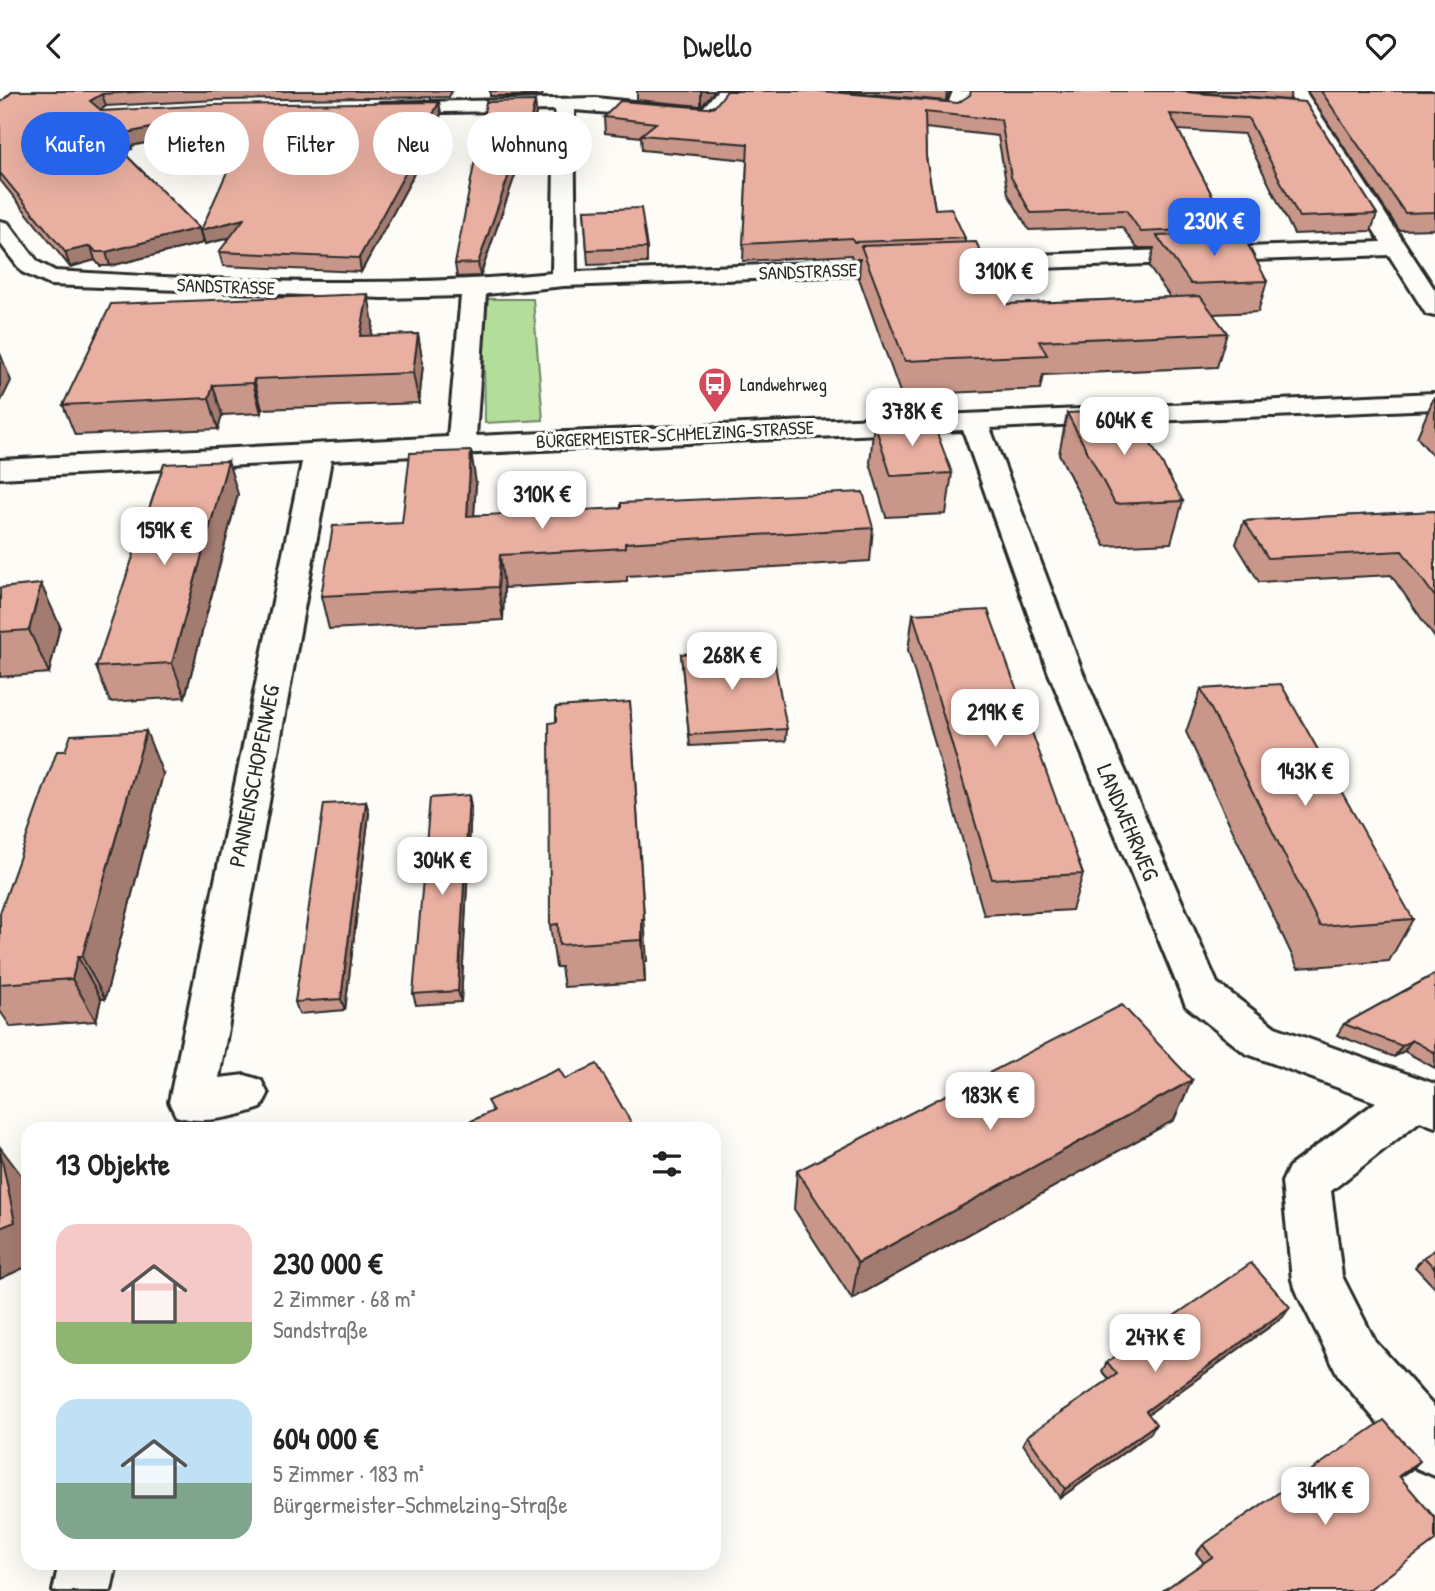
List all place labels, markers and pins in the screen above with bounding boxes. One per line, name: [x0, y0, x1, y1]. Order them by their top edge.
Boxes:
pin: 230K €: [1157, 199, 1271, 258]
pin: 310K €: [947, 249, 1061, 308]
bus stop icon: Landwehrweg: [696, 365, 734, 414]
place label: Landwehrweg: [740, 371, 827, 397]
pin: 378K €: [855, 389, 969, 448]
pin: 604K €: [1067, 397, 1181, 457]
pin: 310K €: [485, 471, 599, 531]
pin: 159K €: [107, 507, 221, 567]
pin: 268K €: [675, 633, 789, 692]
pin: 219K €: [938, 689, 1052, 749]
pin: 143K €: [1248, 749, 1362, 808]
pin: 304K €: [385, 837, 499, 897]
pin: 183K €: [933, 1073, 1047, 1132]
pin: 247K €: [1098, 1315, 1212, 1374]
pin: 341K €: [1268, 1467, 1382, 1527]

